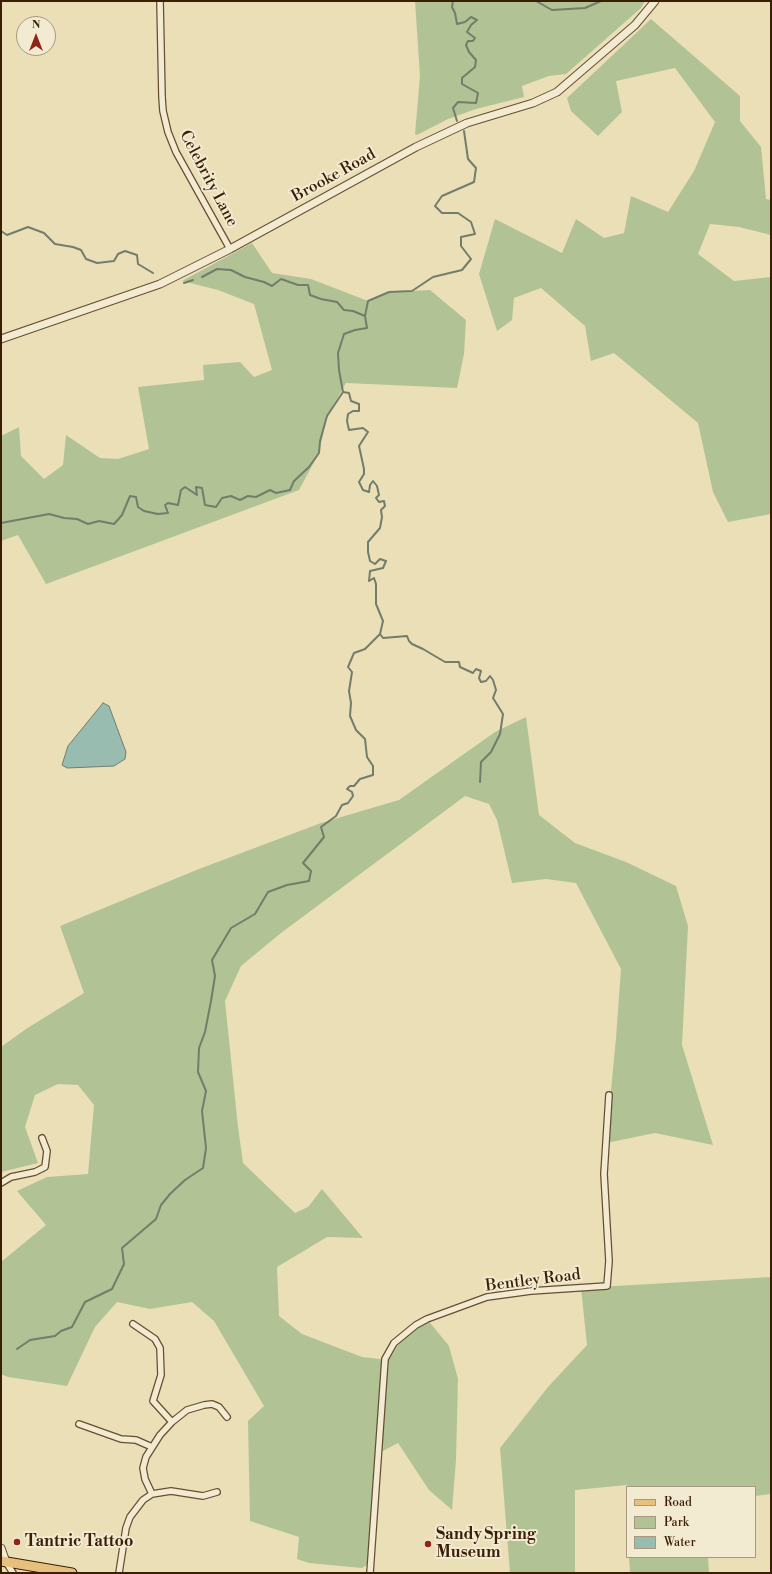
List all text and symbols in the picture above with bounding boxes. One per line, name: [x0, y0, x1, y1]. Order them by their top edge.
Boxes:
north arrow: [16, 16, 56, 56]
text: N: [32, 18, 40, 32]
street label: Celebrity Lane: [175, 128, 241, 230]
street label: Brooke Road: [289, 145, 379, 207]
street label: Bentley Road: [484, 1266, 582, 1296]
legend: [626, 1486, 756, 1558]
text: Road: [664, 1495, 692, 1510]
text: Park: [664, 1515, 689, 1530]
place label: Sandy Spring Museum: [436, 1525, 536, 1563]
place label: Tantric Tattoo: [25, 1532, 133, 1552]
text: Water: [664, 1535, 696, 1550]
marker: Tantric Tattoo: [12, 1537, 22, 1547]
marker: Sandy Spring Museum: [423, 1539, 433, 1549]

